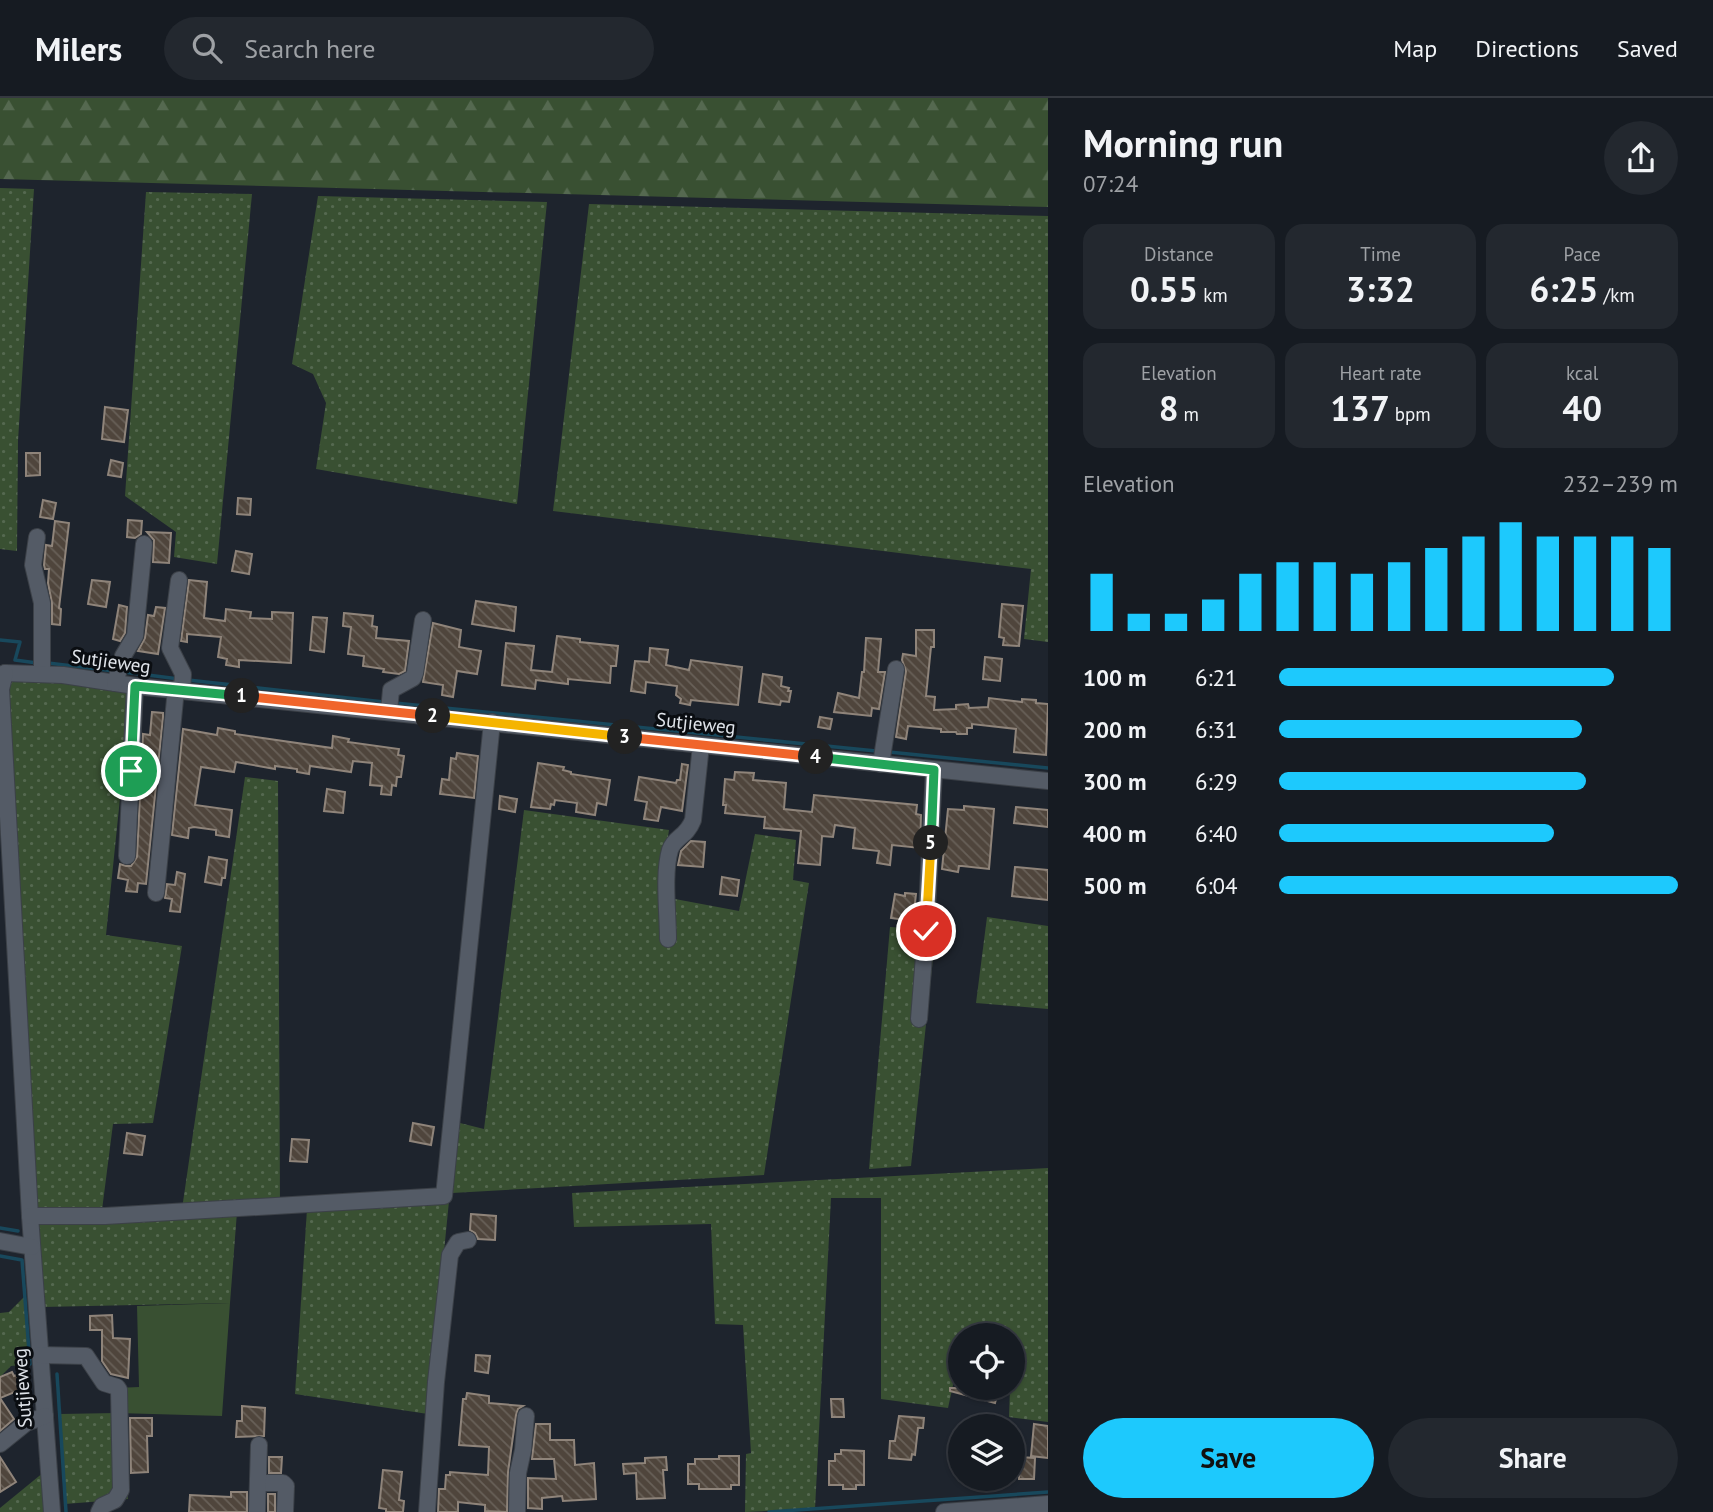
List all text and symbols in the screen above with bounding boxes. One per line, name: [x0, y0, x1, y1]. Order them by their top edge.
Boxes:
search box: [164, 17, 654, 80]
text: Milers: [35, 27, 122, 70]
icon: search: [188, 29, 226, 67]
text: Search here: [244, 32, 375, 65]
text: Map: [1393, 33, 1437, 64]
text: Directions: [1475, 33, 1579, 64]
text: Saved: [1617, 33, 1678, 64]
text: Morning run: [1083, 118, 1283, 167]
button: share: [1604, 121, 1678, 195]
text: 07:24: [1083, 169, 1138, 198]
text: Distance: [1144, 242, 1214, 266]
text: Time: [1360, 242, 1401, 266]
text: Pace: [1564, 242, 1601, 266]
text: 0.55: [1130, 266, 1198, 312]
text: 3:32: [1346, 266, 1415, 312]
text: 6:25: [1530, 266, 1598, 312]
text: km: [1198, 283, 1228, 307]
text: /km: [1598, 283, 1635, 307]
text: Elevation: [1141, 361, 1217, 385]
text: Heart rate: [1339, 361, 1422, 385]
text: kcal: [1566, 361, 1598, 385]
text: 8: [1159, 385, 1179, 431]
text: 137: [1330, 385, 1390, 431]
text: 40: [1562, 385, 1602, 431]
text: m: [1179, 402, 1199, 426]
text: bpm: [1390, 402, 1431, 426]
text: Elevation: [1083, 469, 1175, 498]
text: 232–239 m: [1563, 469, 1678, 498]
street label: Sutjieweg: [70, 644, 152, 678]
text: 100 m: [1083, 663, 1146, 692]
text: 6:21: [1195, 663, 1238, 692]
pin: 1: [224, 678, 260, 714]
text: 1: [236, 683, 247, 707]
pin: 2: [416, 698, 450, 734]
text: 2: [427, 703, 438, 727]
street label: Sutjieweg: [655, 707, 737, 739]
text: 200 m: [1083, 715, 1146, 744]
text: 6:31: [1195, 715, 1238, 744]
pin: 3: [608, 720, 642, 754]
text: 3: [619, 724, 630, 748]
pin: 4: [798, 740, 834, 774]
pin: [101, 741, 161, 801]
text: 4: [810, 744, 821, 768]
icon: arrive: [112, 752, 150, 790]
text: 300 m: [1083, 767, 1146, 796]
text: 6:29: [1195, 767, 1238, 796]
text: 400 m: [1083, 819, 1146, 848]
text: 6:40: [1195, 819, 1238, 848]
pin: 5: [914, 826, 948, 860]
text: 5: [925, 830, 936, 854]
text: 500 m: [1083, 871, 1146, 900]
text: 6:04: [1195, 871, 1238, 900]
pin: [896, 901, 956, 961]
icon: check: [907, 912, 945, 950]
map controls: [948, 1323, 1025, 1491]
button: locate: [948, 1323, 1025, 1400]
street label: Sutjieweg: [7, 1347, 37, 1429]
button: layers: [948, 1414, 1025, 1491]
button: Save: [1083, 1418, 1374, 1498]
button: Share: [1388, 1418, 1678, 1498]

